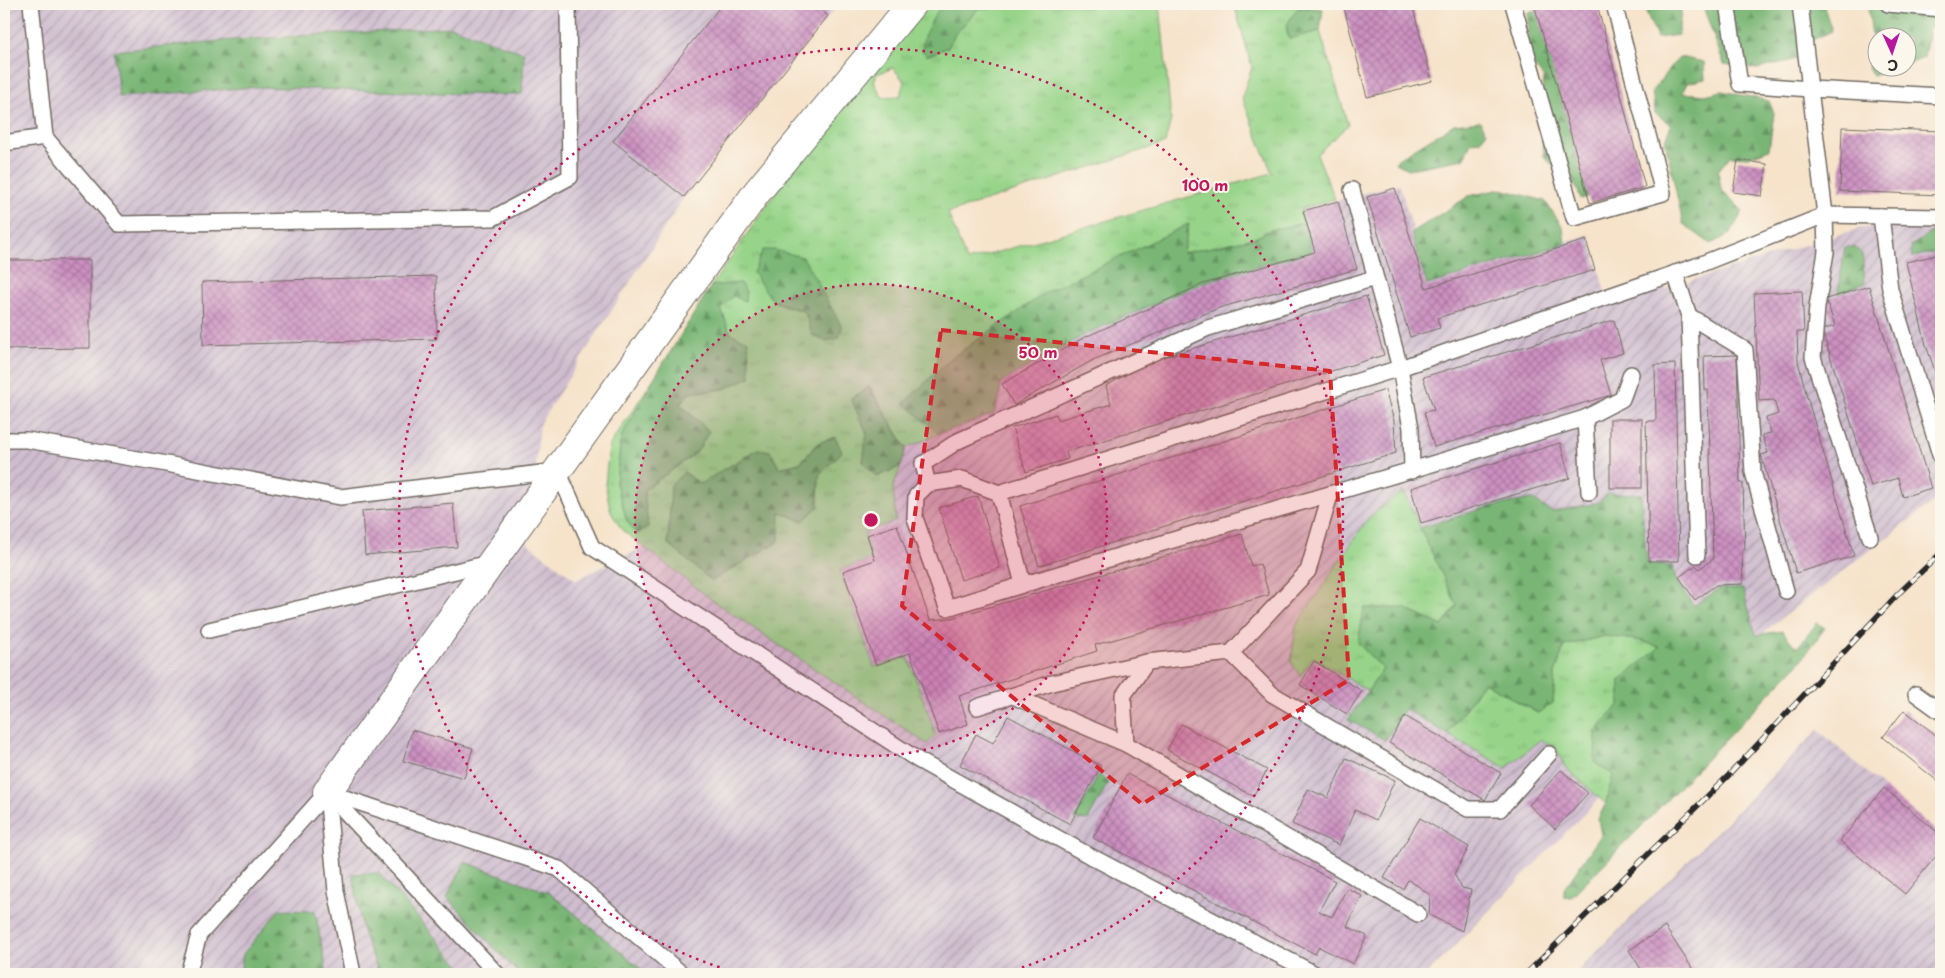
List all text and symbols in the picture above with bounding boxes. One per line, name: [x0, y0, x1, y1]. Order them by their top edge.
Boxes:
north arrow: [1868, 28, 1918, 78]
text: С: [1887, 55, 1899, 76]
text: 100 m: [1182, 173, 1228, 196]
text: 50 m: [1019, 340, 1057, 363]
centre of rings: [862, 511, 880, 529]

